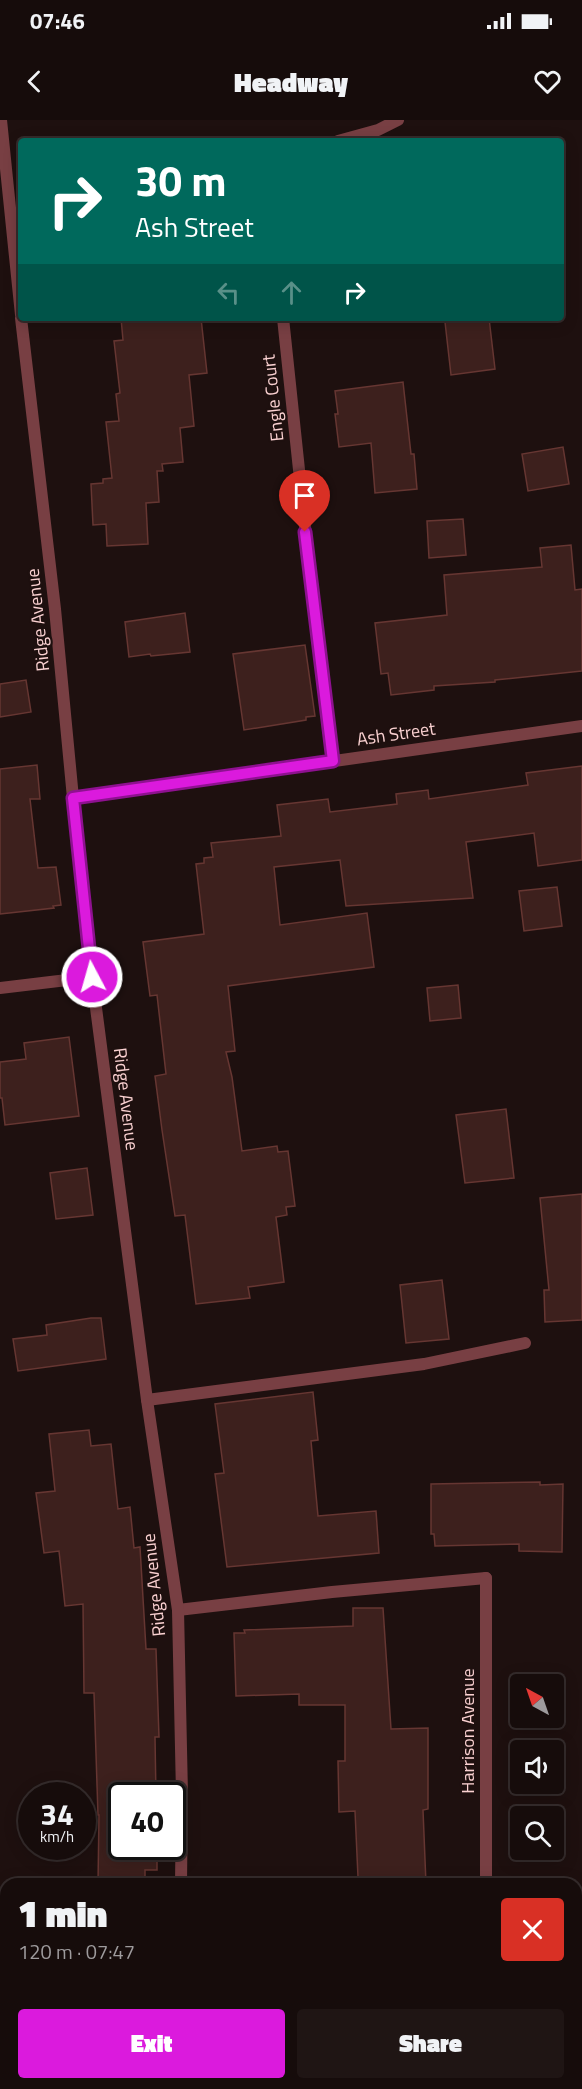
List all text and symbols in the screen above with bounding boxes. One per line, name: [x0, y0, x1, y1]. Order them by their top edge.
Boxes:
text: 07:46: [30, 4, 85, 38]
text: Headway: [234, 61, 348, 102]
icon: back: [18, 65, 51, 98]
icon: heart: [531, 65, 564, 98]
text: 30 m: [135, 148, 227, 212]
icon: right: [36, 162, 114, 240]
text: Ash Street: [135, 206, 254, 247]
icon: left: [212, 276, 245, 309]
icon: ahead: [275, 276, 308, 309]
icon: right: [338, 276, 371, 309]
street label: Engle Court: [254, 353, 290, 443]
pin: [279, 470, 330, 532]
icon: arrive: [288, 479, 321, 512]
street label: Ridge Avenue: [19, 567, 56, 673]
street label: Ash Street: [355, 715, 438, 752]
position arrow: [60, 945, 124, 1009]
street label: Ridge Avenue: [107, 1046, 146, 1152]
street label: Ridge Avenue: [135, 1532, 172, 1638]
street label: Harrison Avenue: [454, 1668, 481, 1794]
north arrow: [510, 1674, 564, 1728]
map controls: [510, 1674, 564, 1860]
button: sound: [510, 1740, 564, 1794]
speed limit sign: 40: [108, 1782, 186, 1860]
text: 34: [40, 1791, 74, 1837]
button: search: [510, 1806, 564, 1860]
text: km/h: [40, 1825, 74, 1848]
text: 1 min: [18, 1886, 107, 1941]
button: close: [501, 1898, 564, 1961]
text: 120 m · 07:47: [18, 1936, 135, 1967]
button: Exit: [18, 2009, 285, 2078]
button: Share: [297, 2009, 564, 2078]

